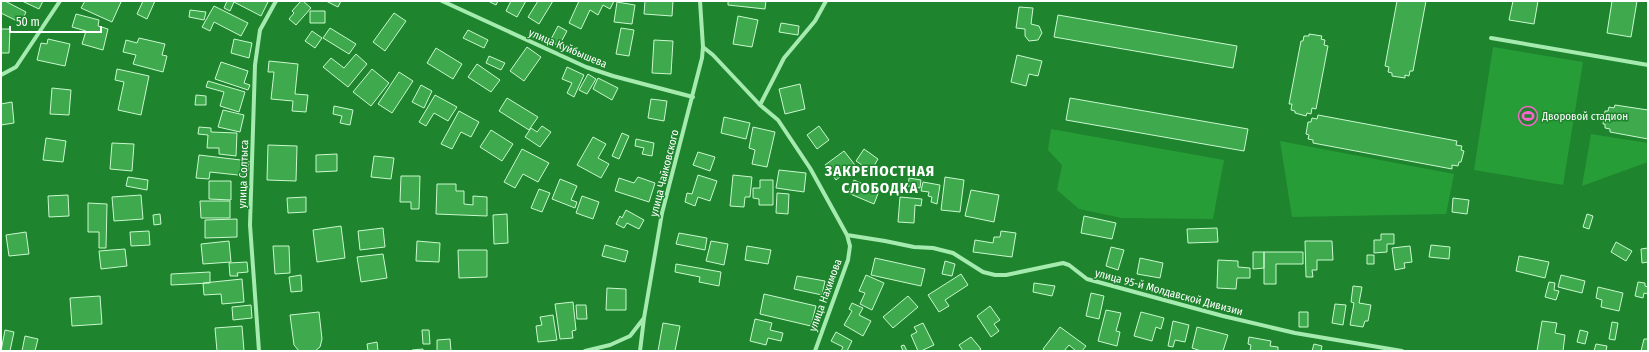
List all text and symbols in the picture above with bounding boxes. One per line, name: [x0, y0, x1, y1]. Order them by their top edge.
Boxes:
scale bar: [10, 8, 101, 34]
text: 50 m: [16, 15, 40, 29]
street label: улица Куйбышева: [527, 26, 609, 71]
sports icon: Дворовой стадион: [1517, 105, 1539, 127]
place label: Дворовой стадион: [1541, 110, 1628, 123]
street label: улица Чайковского: [647, 128, 682, 218]
street label: улица Солтыса: [236, 140, 251, 209]
district label: ЗАКРЕПОСТНАЯ СЛОБОДКА: [824, 162, 935, 197]
street label: улица Нахимова: [806, 257, 845, 333]
street label: улица 95-й Молдавской Дивизии: [1093, 266, 1244, 319]

